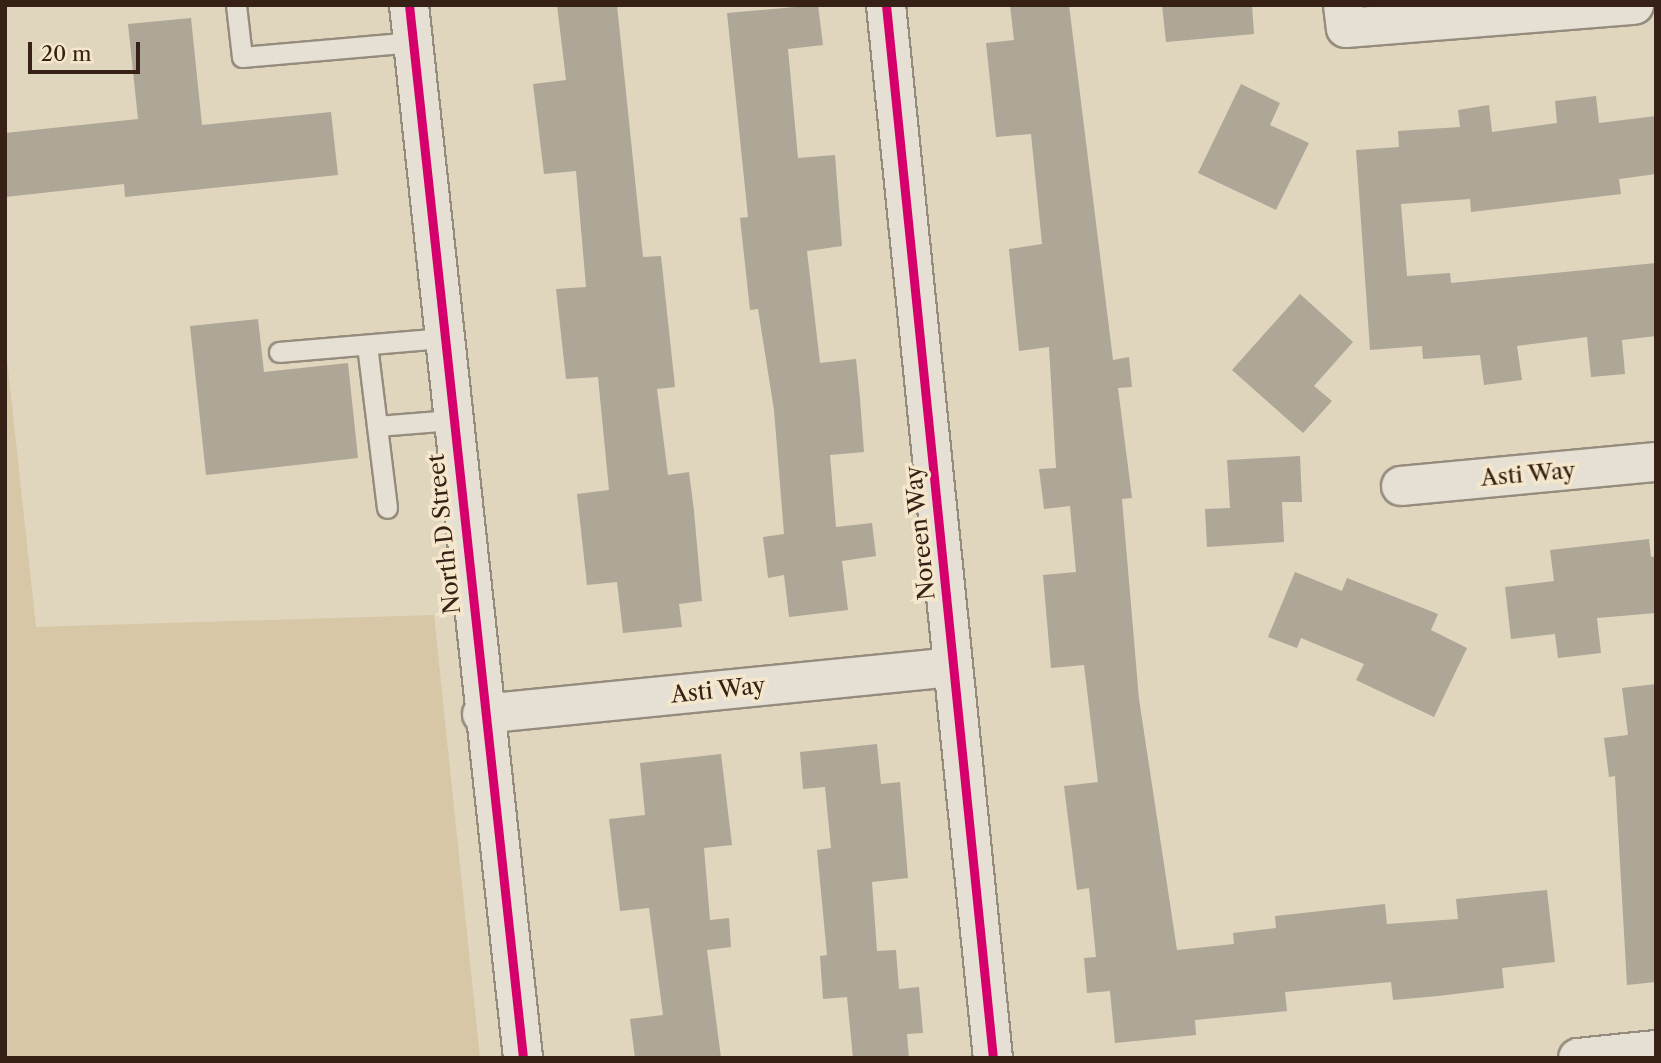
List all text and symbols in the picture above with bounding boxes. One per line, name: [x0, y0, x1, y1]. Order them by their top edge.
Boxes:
scale bar: [32, 28, 144, 72]
text: 20 m: [41, 41, 92, 66]
street label: North D Street: [422, 453, 466, 615]
street label: Asti Way: [1479, 456, 1577, 492]
street label: Noreen Way: [899, 464, 941, 602]
street label: Asti Way: [669, 671, 767, 709]

